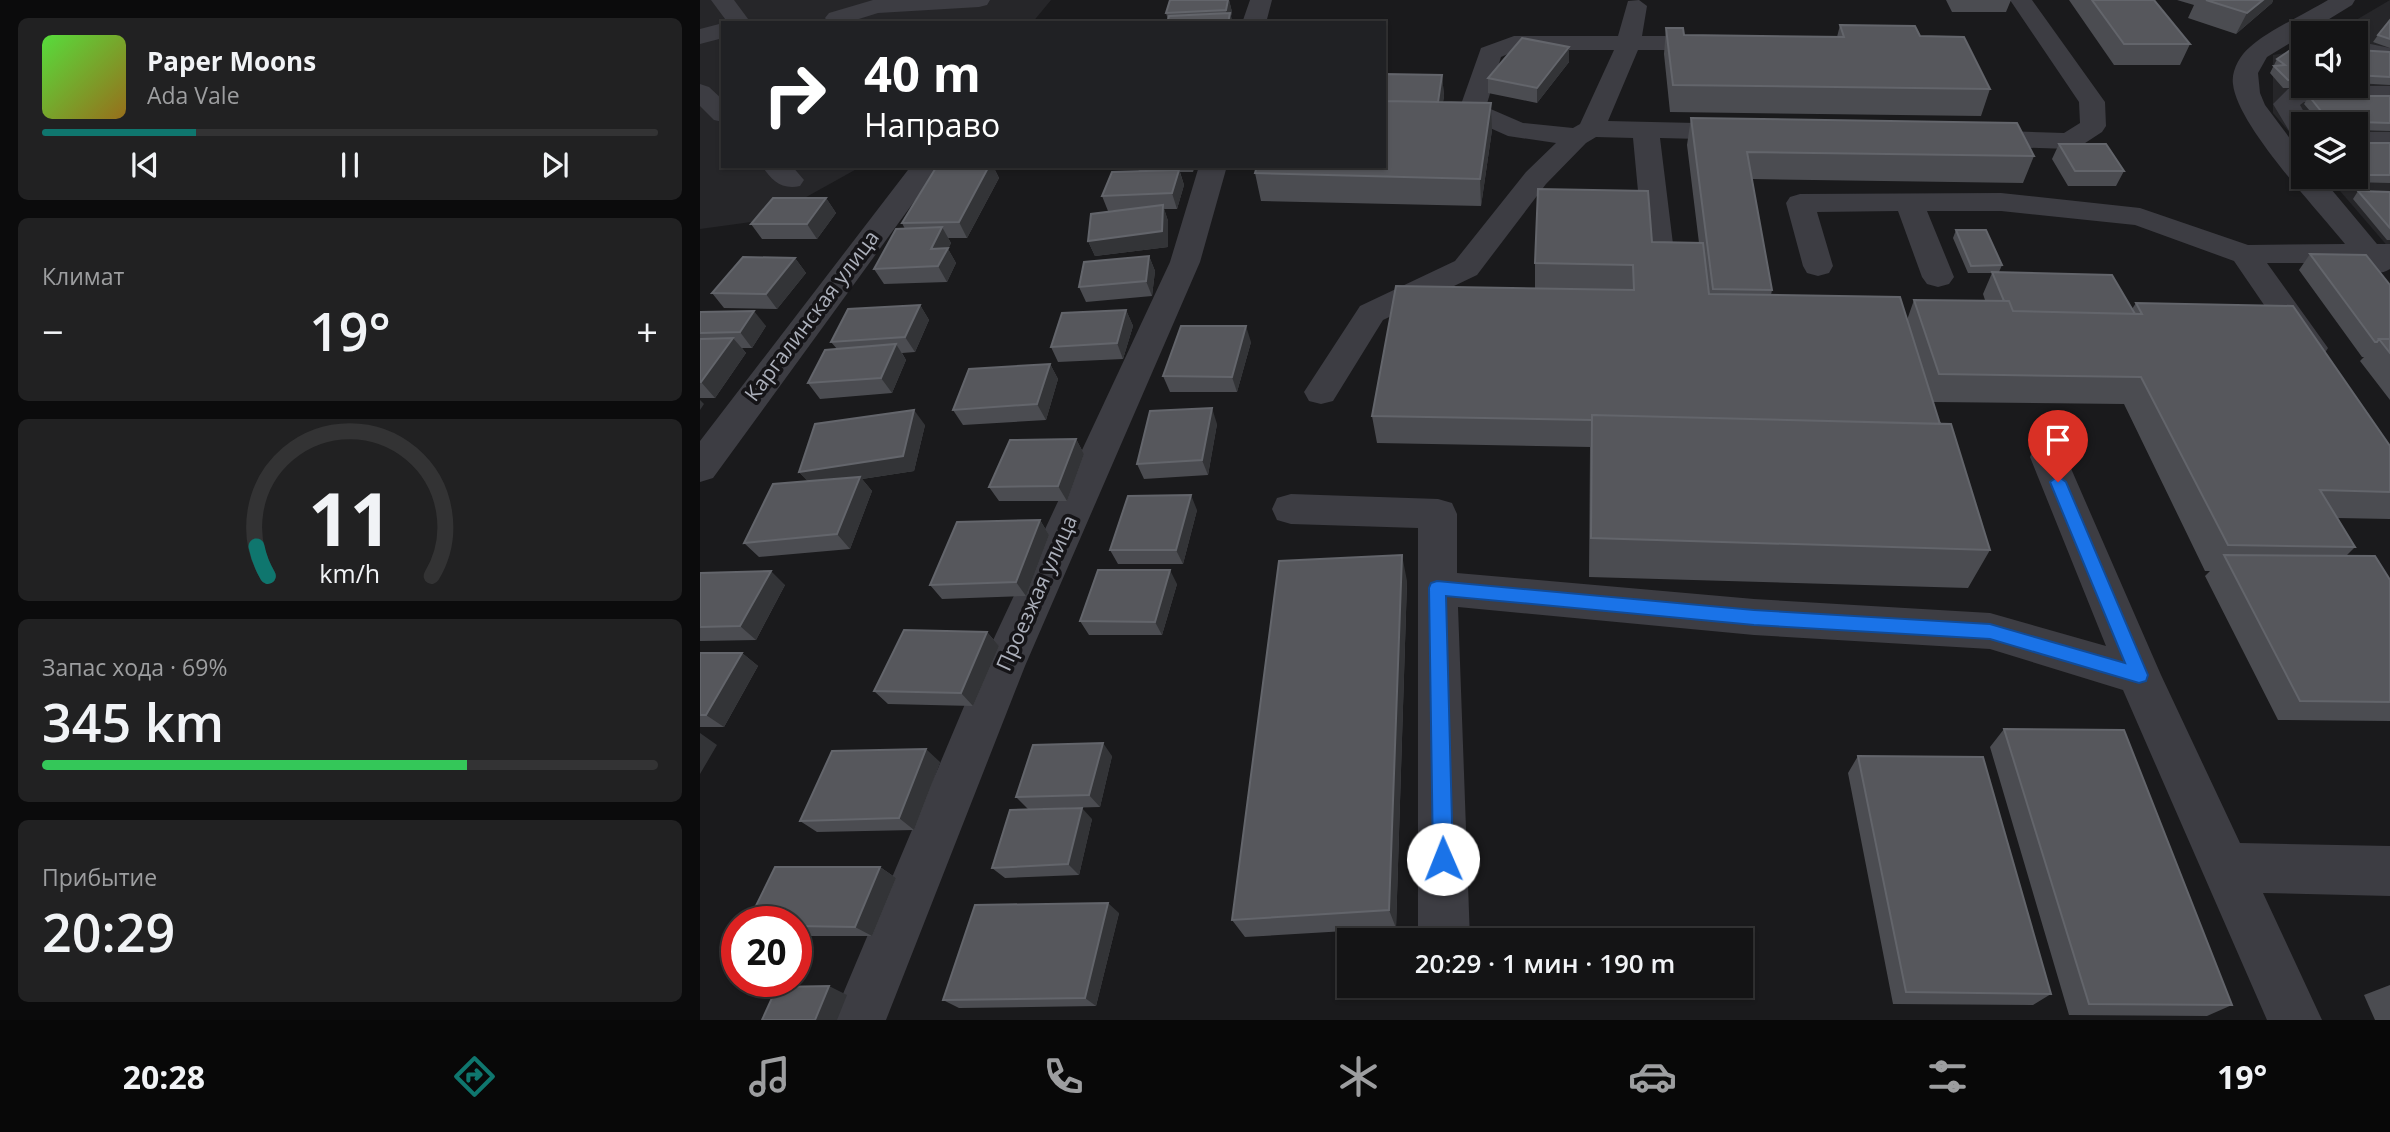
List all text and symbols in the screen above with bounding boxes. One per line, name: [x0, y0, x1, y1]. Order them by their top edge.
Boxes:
map controls: [2291, 21, 2368, 189]
button: sound: [2291, 21, 2368, 98]
text: 40 m: [864, 40, 981, 106]
text: Paper Moons: [147, 43, 316, 79]
icon: right: [749, 49, 840, 140]
text: Ada Vale: [147, 79, 240, 111]
text: Направо: [864, 103, 1000, 146]
button: layers: [2291, 112, 2368, 189]
icon: previous: [126, 146, 164, 184]
icon: pause: [331, 146, 369, 184]
icon: next: [536, 146, 574, 184]
street label: Каргалинская улица: [738, 224, 885, 407]
text: Климат: [42, 260, 124, 292]
text: 19°: [309, 295, 391, 366]
text: −: [42, 305, 64, 357]
text: +: [636, 305, 658, 357]
pin: [2028, 410, 2088, 482]
icon: arrive: [2039, 421, 2077, 459]
text: 11: [308, 468, 392, 567]
street label: Проезжая улица: [989, 510, 1083, 675]
text: km/h: [320, 556, 380, 590]
text: Запас хода · 69%: [42, 651, 227, 683]
text: 345 km: [42, 686, 224, 757]
position arrow: [1406, 822, 1480, 896]
text: Прибытие: [42, 861, 157, 893]
text: 20:29: [42, 896, 175, 967]
speed limit sign: 20: [721, 906, 812, 997]
text: 20:29 · 1 мин · 190 m: [1415, 945, 1675, 981]
icon: directions: [450, 1052, 499, 1101]
icon: music: [745, 1052, 794, 1101]
icon: phone: [1039, 1052, 1088, 1101]
icon: climate: [1334, 1052, 1383, 1101]
icon: car: [1628, 1052, 1677, 1101]
icon: filters: [1923, 1052, 1972, 1101]
text: 20:28: [123, 1055, 205, 1098]
text: 19°: [2217, 1055, 2267, 1098]

